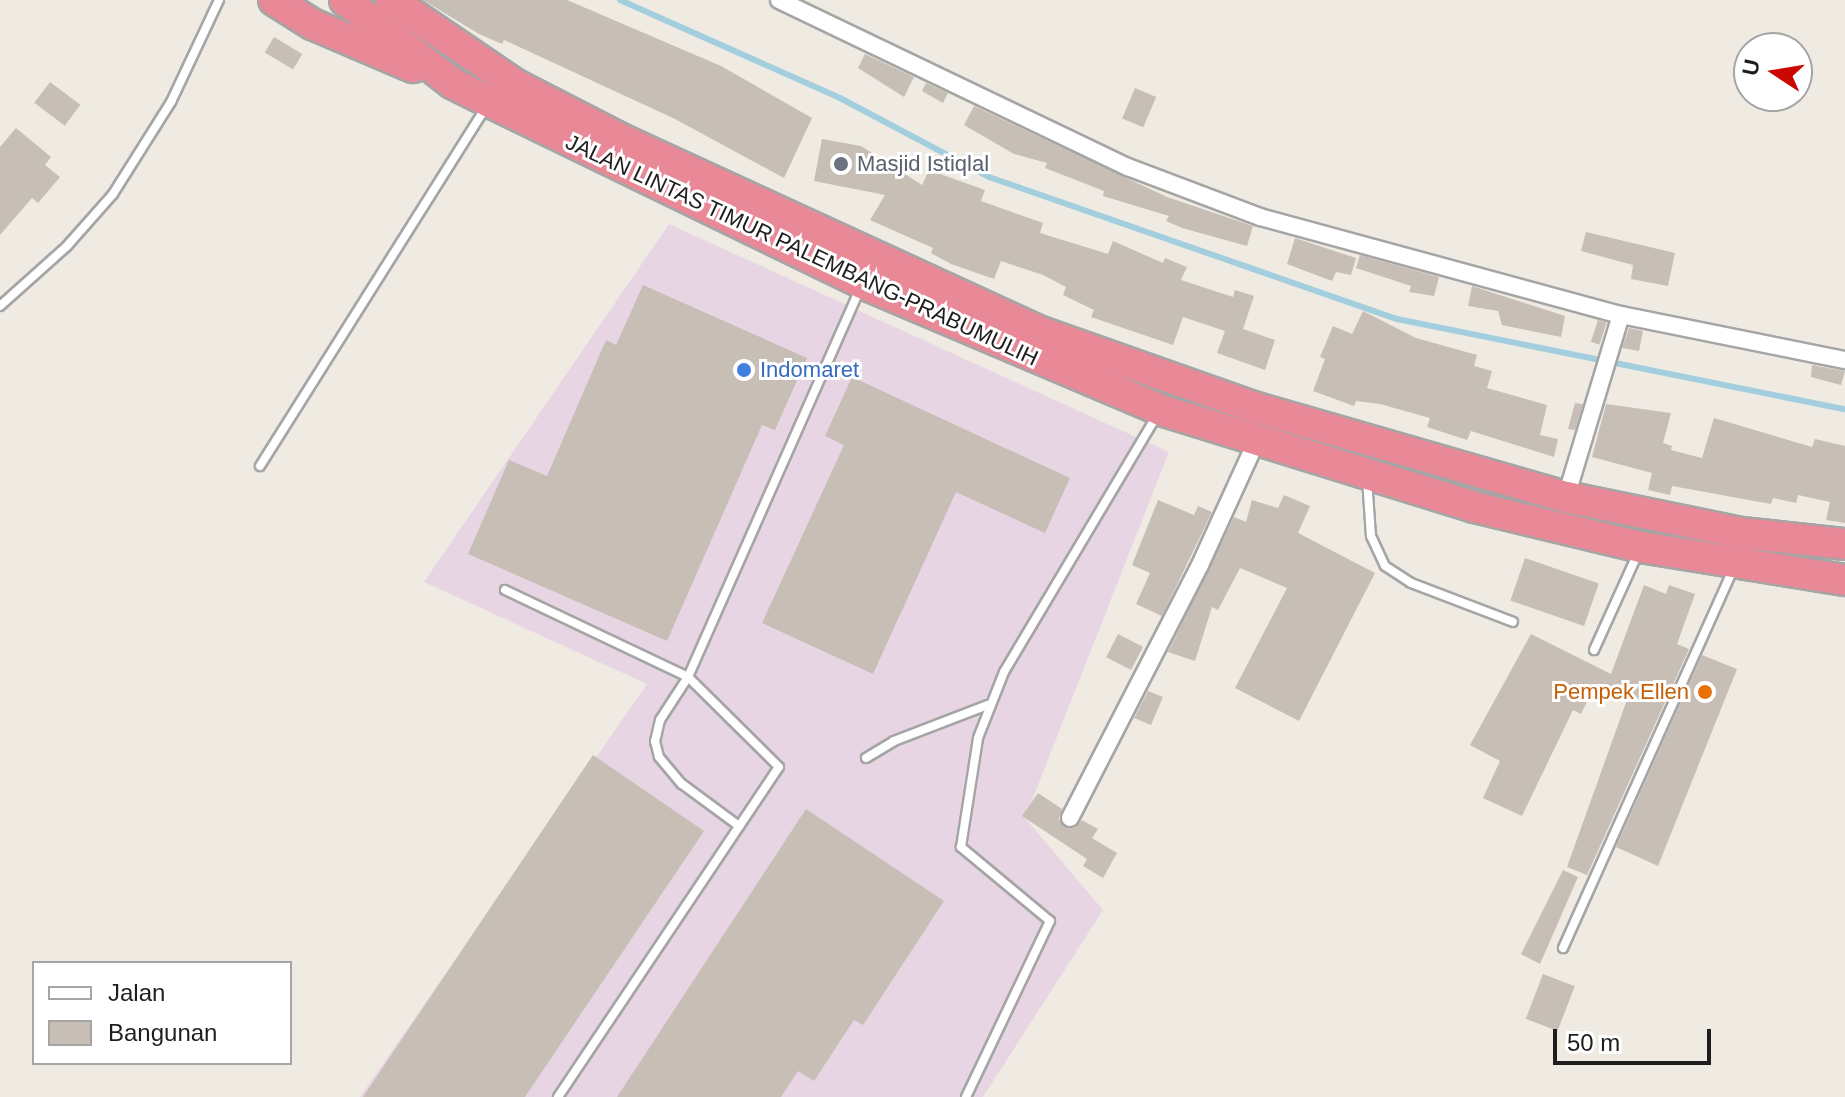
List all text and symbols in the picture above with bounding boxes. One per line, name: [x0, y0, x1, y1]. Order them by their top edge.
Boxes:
north arrow: [1733, 32, 1813, 112]
text: U: [1737, 57, 1765, 78]
street label: JALAN LINTAS TIMUR PALEMBANG-PRABUMULIH: [561, 128, 1043, 372]
place label: Masjid Istiqlal: [857, 151, 989, 177]
marker: Masjid Istiqlal: [832, 155, 850, 173]
place label: Indomaret: [760, 357, 859, 383]
marker: Indomaret: [735, 361, 753, 379]
place label: Pempek Ellen: [1553, 679, 1689, 705]
marker: Pempek Ellen: [1696, 683, 1714, 701]
legend: [32, 961, 292, 1065]
text: Jalan: [108, 979, 165, 1006]
scale bar: [1557, 1013, 1715, 1063]
text: Bangunan: [108, 1019, 217, 1046]
text: 50 m: [1567, 1029, 1620, 1056]

